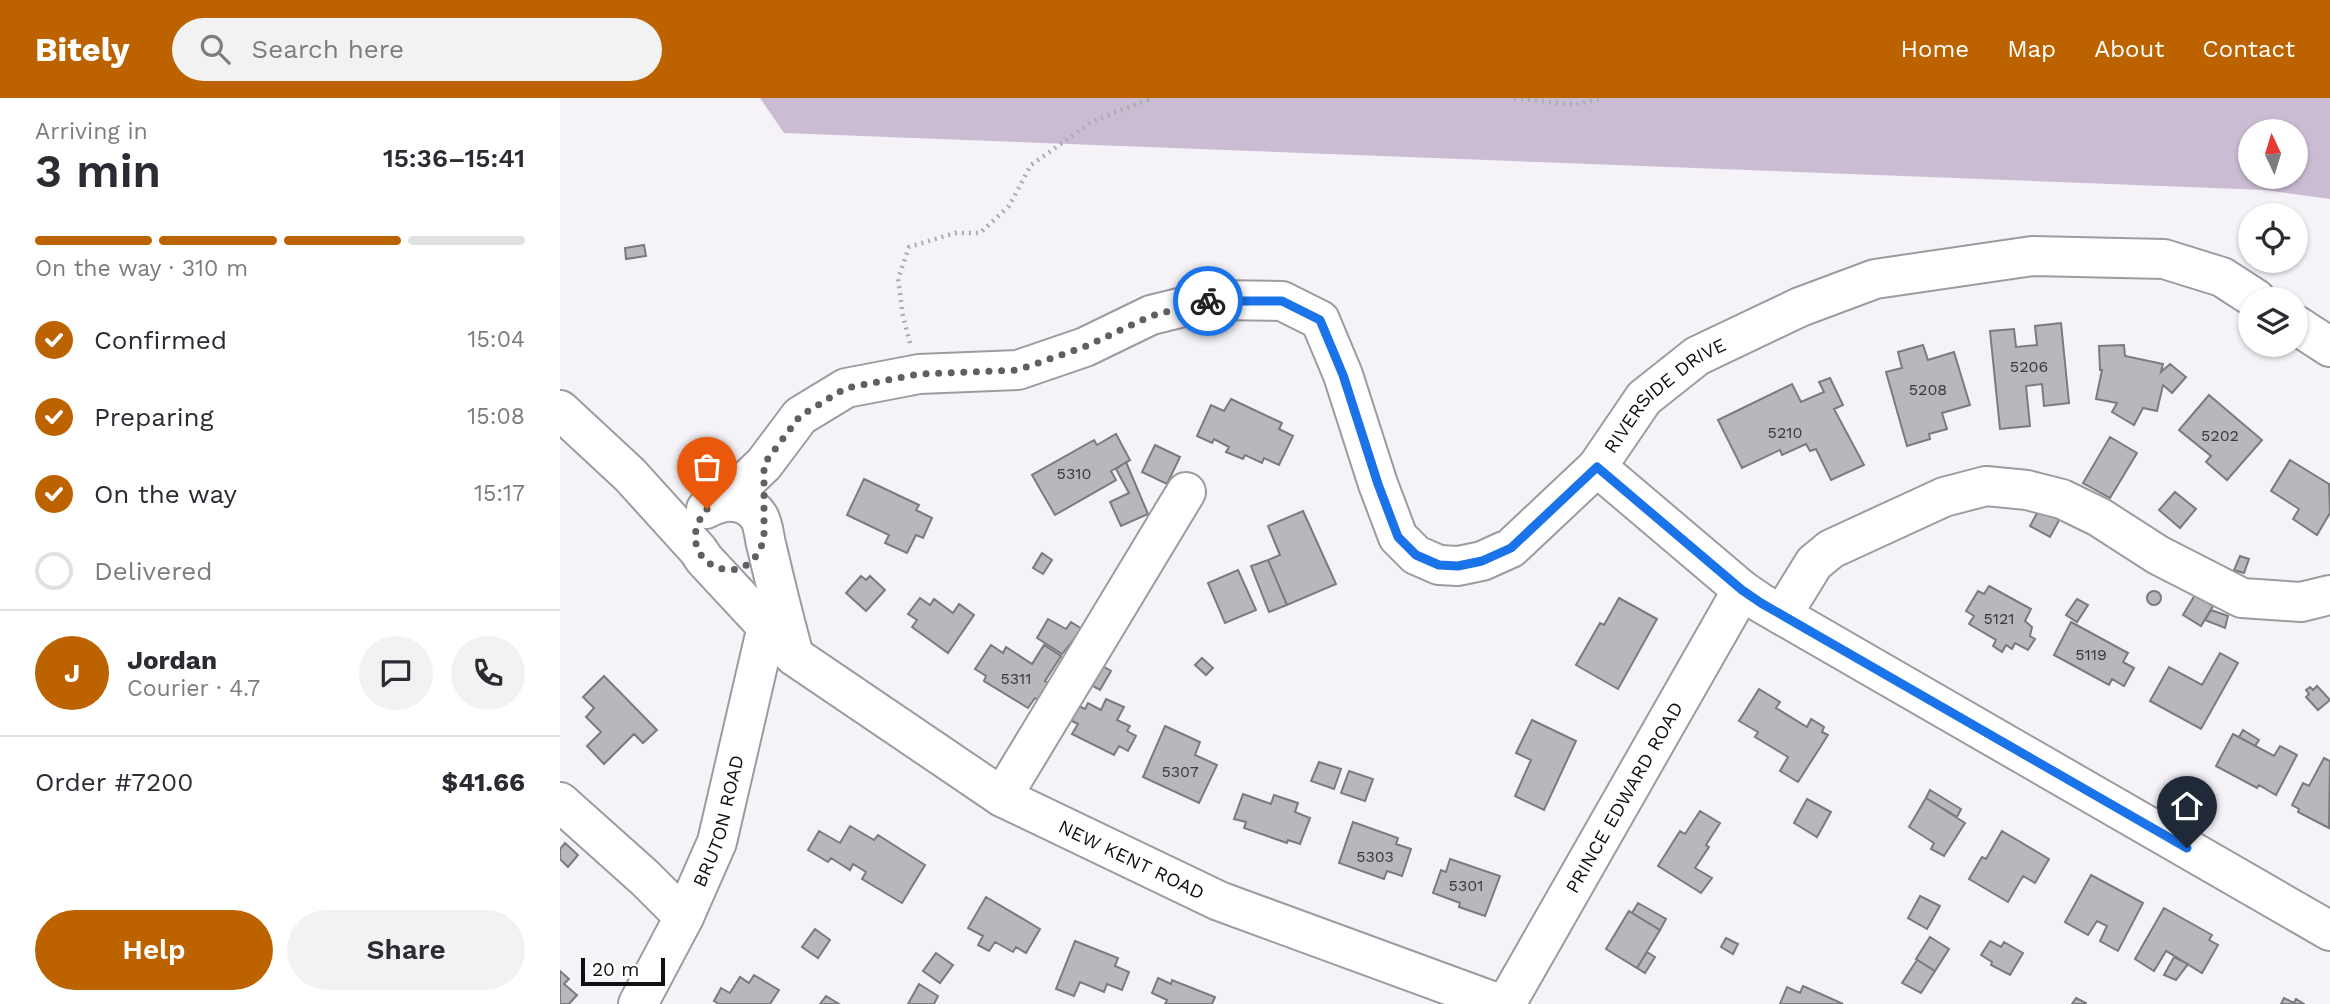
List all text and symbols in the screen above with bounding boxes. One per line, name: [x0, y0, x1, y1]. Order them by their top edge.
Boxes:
search box: [172, 18, 662, 81]
text: Bitely: [35, 30, 130, 69]
icon: search: [196, 30, 234, 68]
text: Search here: [252, 34, 404, 64]
text: Home: [1901, 35, 1969, 63]
text: Map: [2007, 35, 2056, 63]
text: About: [2094, 35, 2164, 63]
text: Contact: [2202, 35, 2295, 63]
text: Arriving in: [35, 118, 148, 145]
north arrow: [2238, 119, 2308, 189]
map controls: [2238, 119, 2308, 357]
text: 15:36–15:41: [383, 143, 525, 173]
text: 3 min: [35, 144, 161, 198]
button: locate: [2238, 203, 2308, 273]
text: On the way · 310 m: [35, 255, 248, 282]
courier: [1173, 266, 1243, 336]
icon: bike: [1189, 282, 1227, 320]
button: layers: [2238, 287, 2308, 357]
icon: check: [35, 321, 73, 359]
text: Confirmed: [94, 325, 227, 355]
text: 15:04: [467, 326, 525, 353]
street label: RIVERSIDE DRIVE: [1599, 333, 1730, 458]
house number: 5206: [2010, 357, 2048, 376]
house number: 5208: [1909, 380, 1947, 399]
icon: check: [35, 398, 73, 436]
text: Preparing: [94, 402, 214, 432]
text: 15:08: [467, 403, 525, 430]
house number: 5210: [1768, 423, 1802, 442]
house number: 5202: [2201, 426, 2239, 445]
pin: [677, 437, 737, 509]
icon: bag: [688, 448, 726, 486]
house number: 5310: [1057, 464, 1091, 483]
icon: check: [35, 475, 73, 513]
text: On the way: [94, 479, 237, 509]
text: 15:17: [474, 480, 525, 507]
text: Delivered: [94, 556, 213, 586]
house number: 5121: [1983, 609, 2015, 628]
button: chat: [359, 636, 433, 710]
button: phone: [451, 636, 525, 710]
text: Jordan: [127, 645, 217, 675]
house number: 5119: [2075, 645, 2107, 664]
text: J: [64, 658, 80, 688]
house number: 5311: [1000, 669, 1032, 688]
text: Courier · 4.7: [127, 675, 260, 702]
street label: PRINCE EDWARD ROAD: [1561, 698, 1688, 897]
street label: BRUTON ROAD: [688, 753, 749, 891]
house number: 5307: [1161, 762, 1199, 781]
text: Order #7200: [35, 767, 193, 797]
text: $41.66: [442, 767, 525, 797]
pin: [2157, 776, 2217, 848]
icon: home: [2168, 787, 2206, 825]
street label: NEW KENT ROAD: [1055, 815, 1208, 904]
house number: 5303: [1356, 847, 1394, 866]
house number: 5301: [1449, 876, 1483, 895]
button: Help: [35, 910, 273, 990]
button: Share: [287, 910, 525, 990]
scale bar: [581, 955, 665, 987]
text: 20 m: [592, 958, 639, 981]

